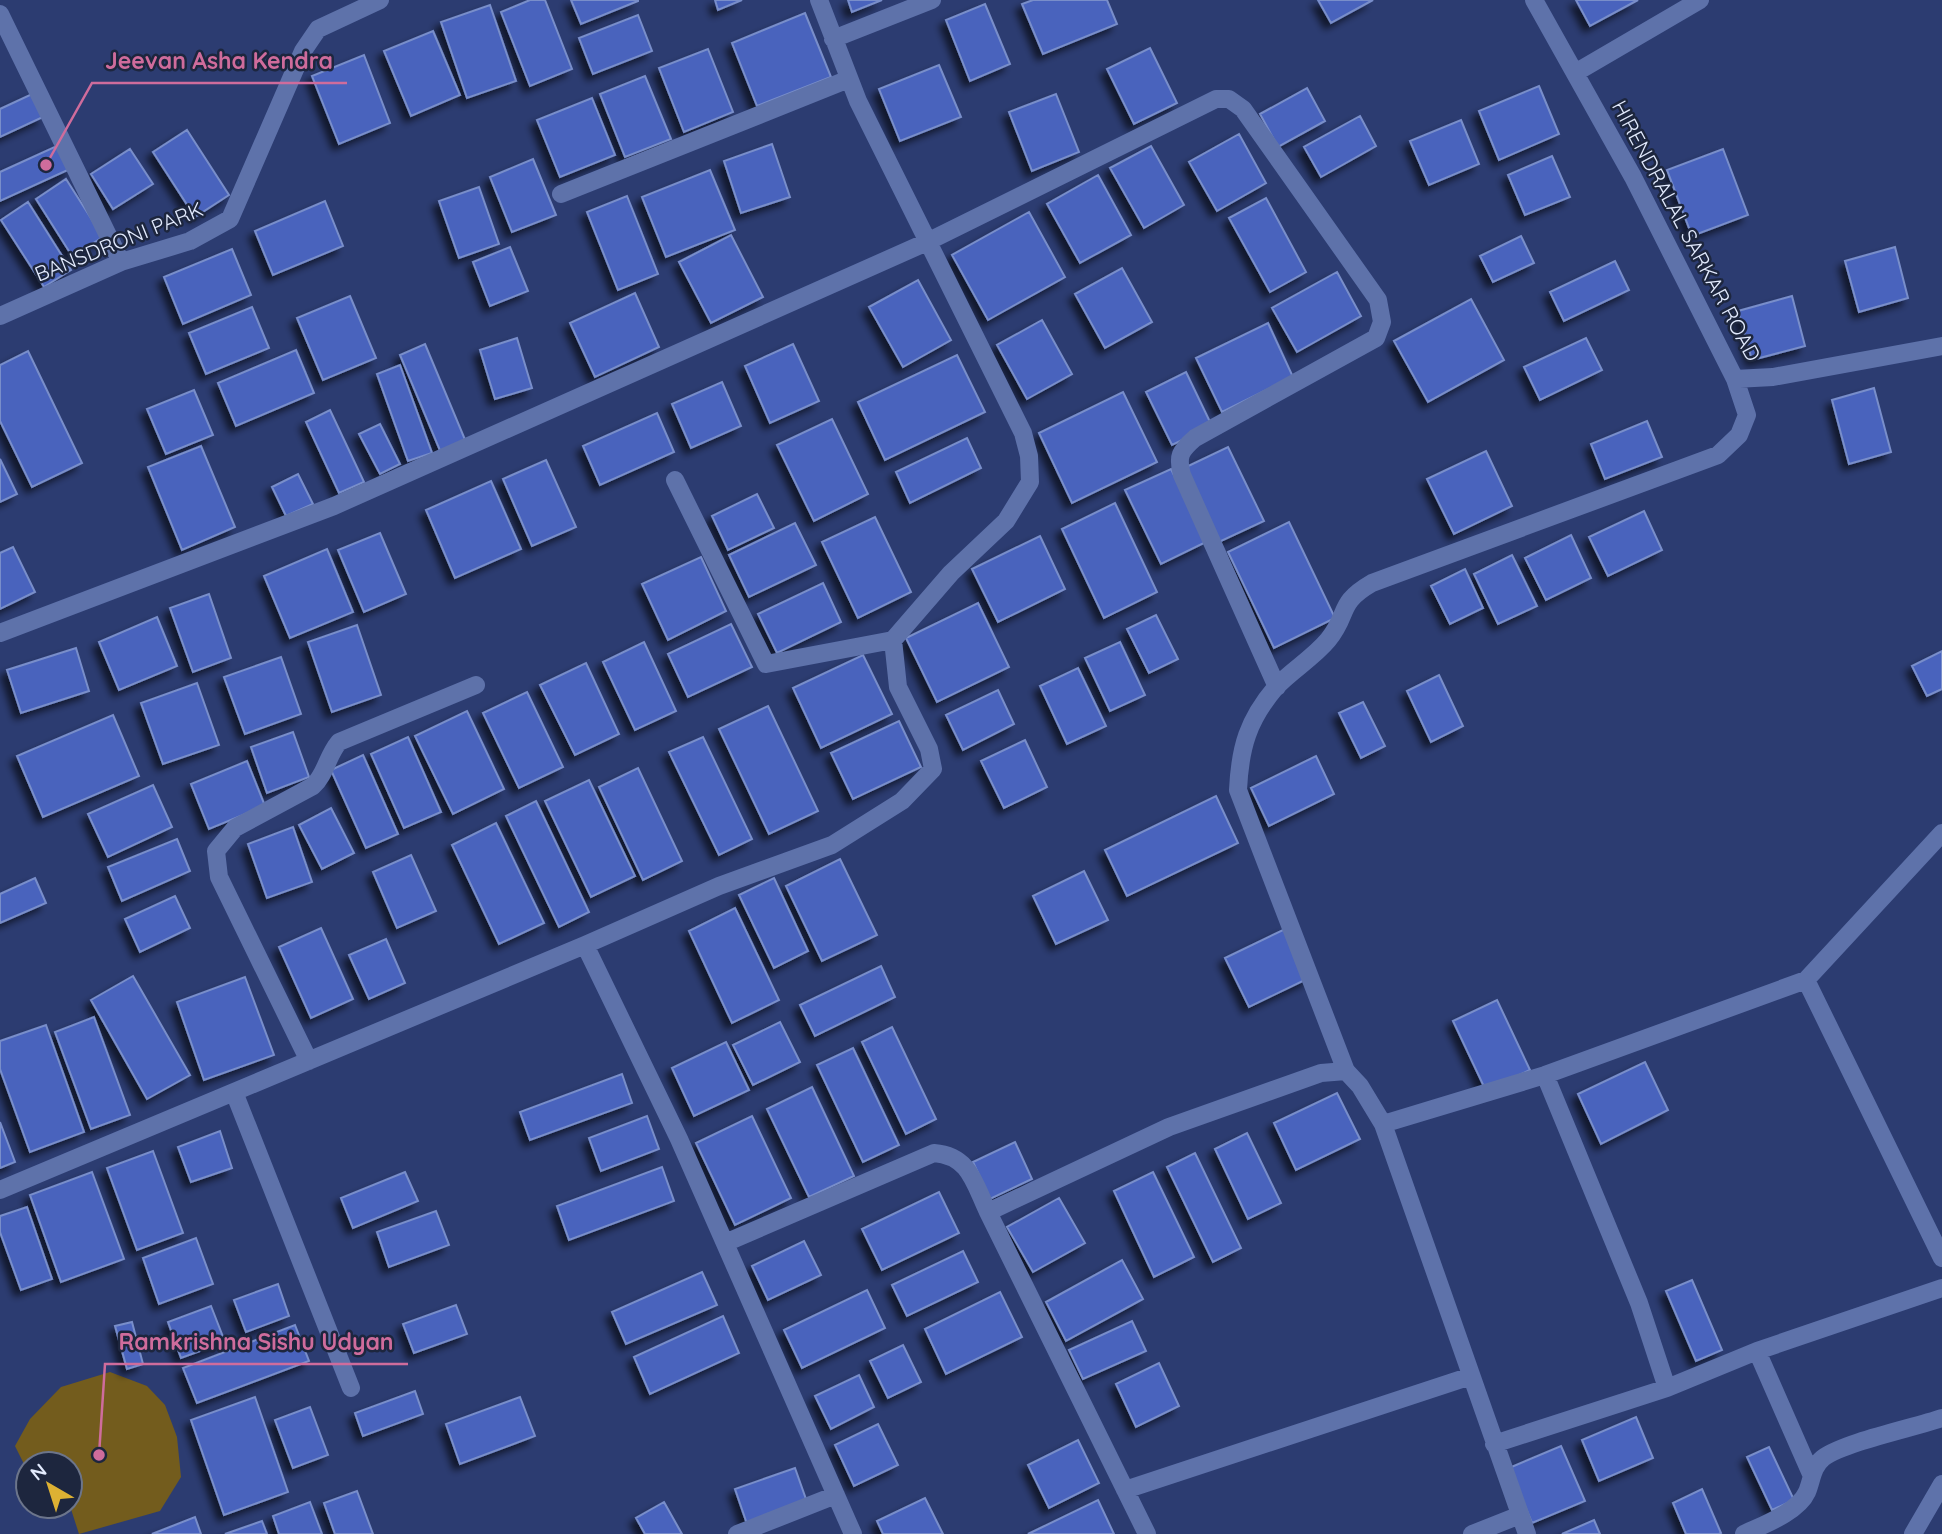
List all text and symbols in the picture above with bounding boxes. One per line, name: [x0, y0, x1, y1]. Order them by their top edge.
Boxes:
callout: Jeevan Asha Kendra: [92, 39, 347, 83]
text: Jeevan Asha Kendra: [105, 46, 333, 75]
street label: HIRENDRALAL SARKAR ROAD: [1607, 96, 1767, 365]
street label: BANSDRONI PARK: [31, 195, 207, 287]
callout: Ramkrishna Sishu Udyan: [105, 1320, 408, 1364]
text: Ramkrishna Sishu Udyan: [118, 1327, 394, 1356]
north arrow: [14, 1450, 84, 1520]
text: N: [25, 1458, 51, 1486]

